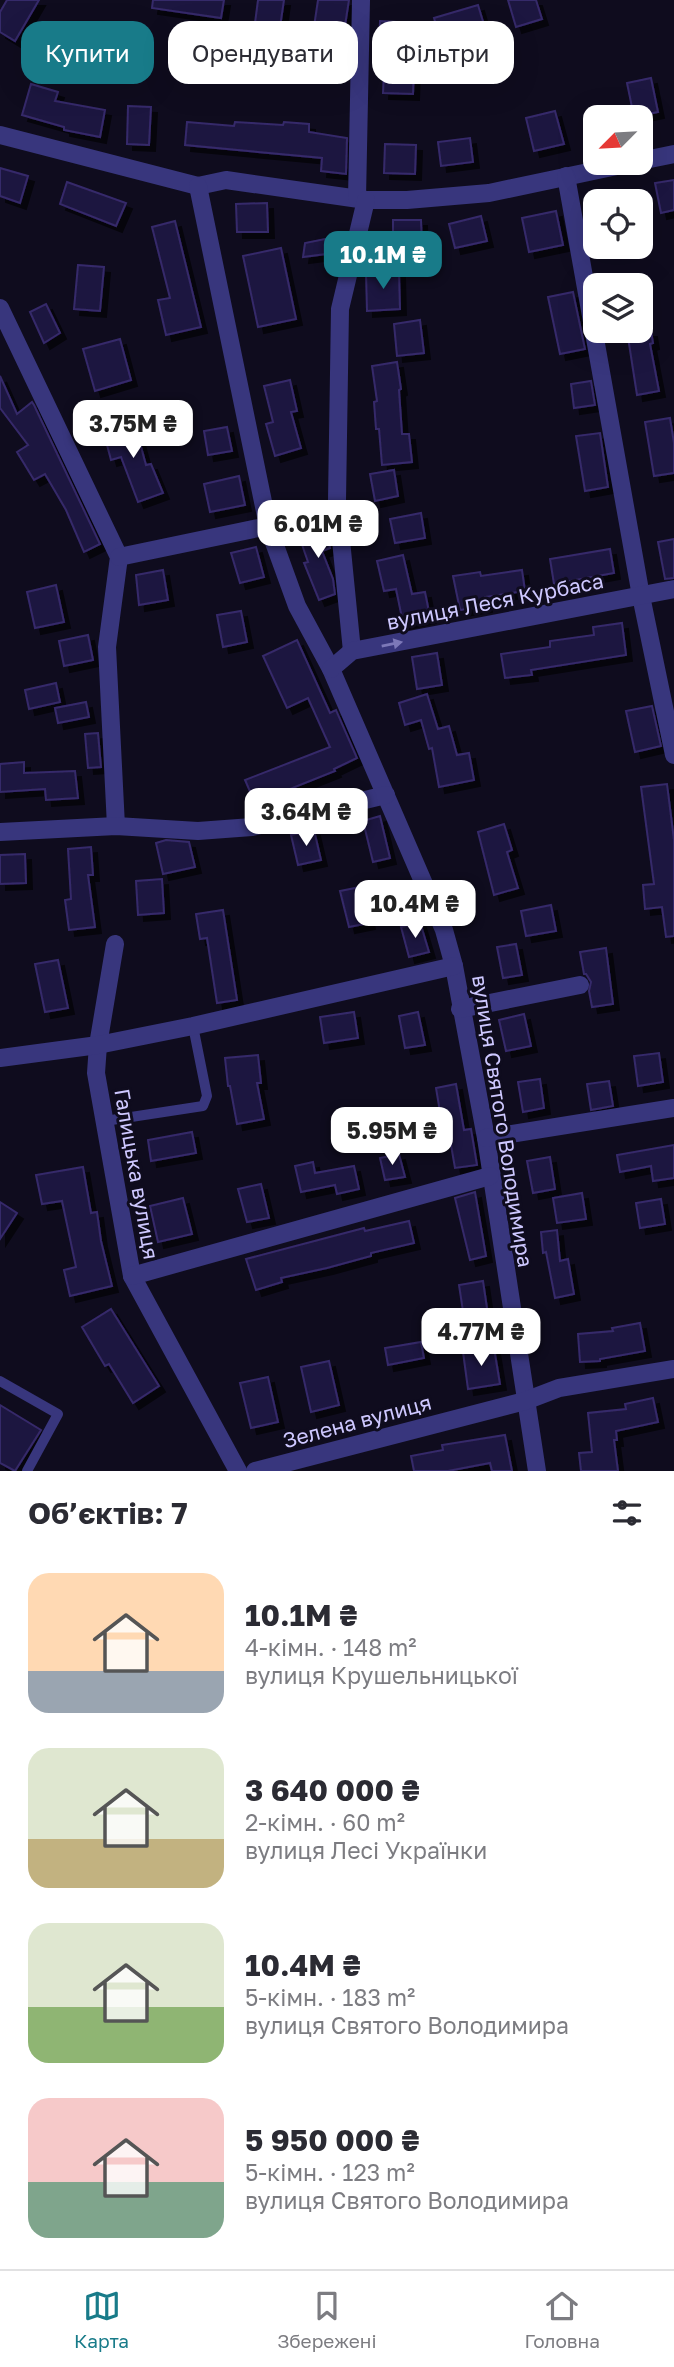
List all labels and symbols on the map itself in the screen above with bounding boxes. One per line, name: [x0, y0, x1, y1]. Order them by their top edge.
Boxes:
north arrow: [583, 105, 653, 175]
pin: 10.1M ₴: [318, 232, 448, 291]
pin: 3.75M ₴: [68, 400, 198, 460]
pin: 6.01M ₴: [253, 500, 383, 560]
street label: вулиця Леся Курбаса: [384, 567, 606, 635]
one-way arrow: [381, 638, 403, 649]
pin: 3.64M ₴: [241, 788, 371, 848]
pin: 10.4M ₴: [350, 880, 480, 940]
street label: вулиця Святого Володимира: [467, 973, 539, 1269]
street label: Галицька вулиця: [109, 1087, 165, 1261]
pin: 5.95M ₴: [327, 1108, 457, 1167]
pin: 4.77M ₴: [416, 1308, 546, 1368]
street label: Зелена вулиця: [280, 1389, 434, 1453]

